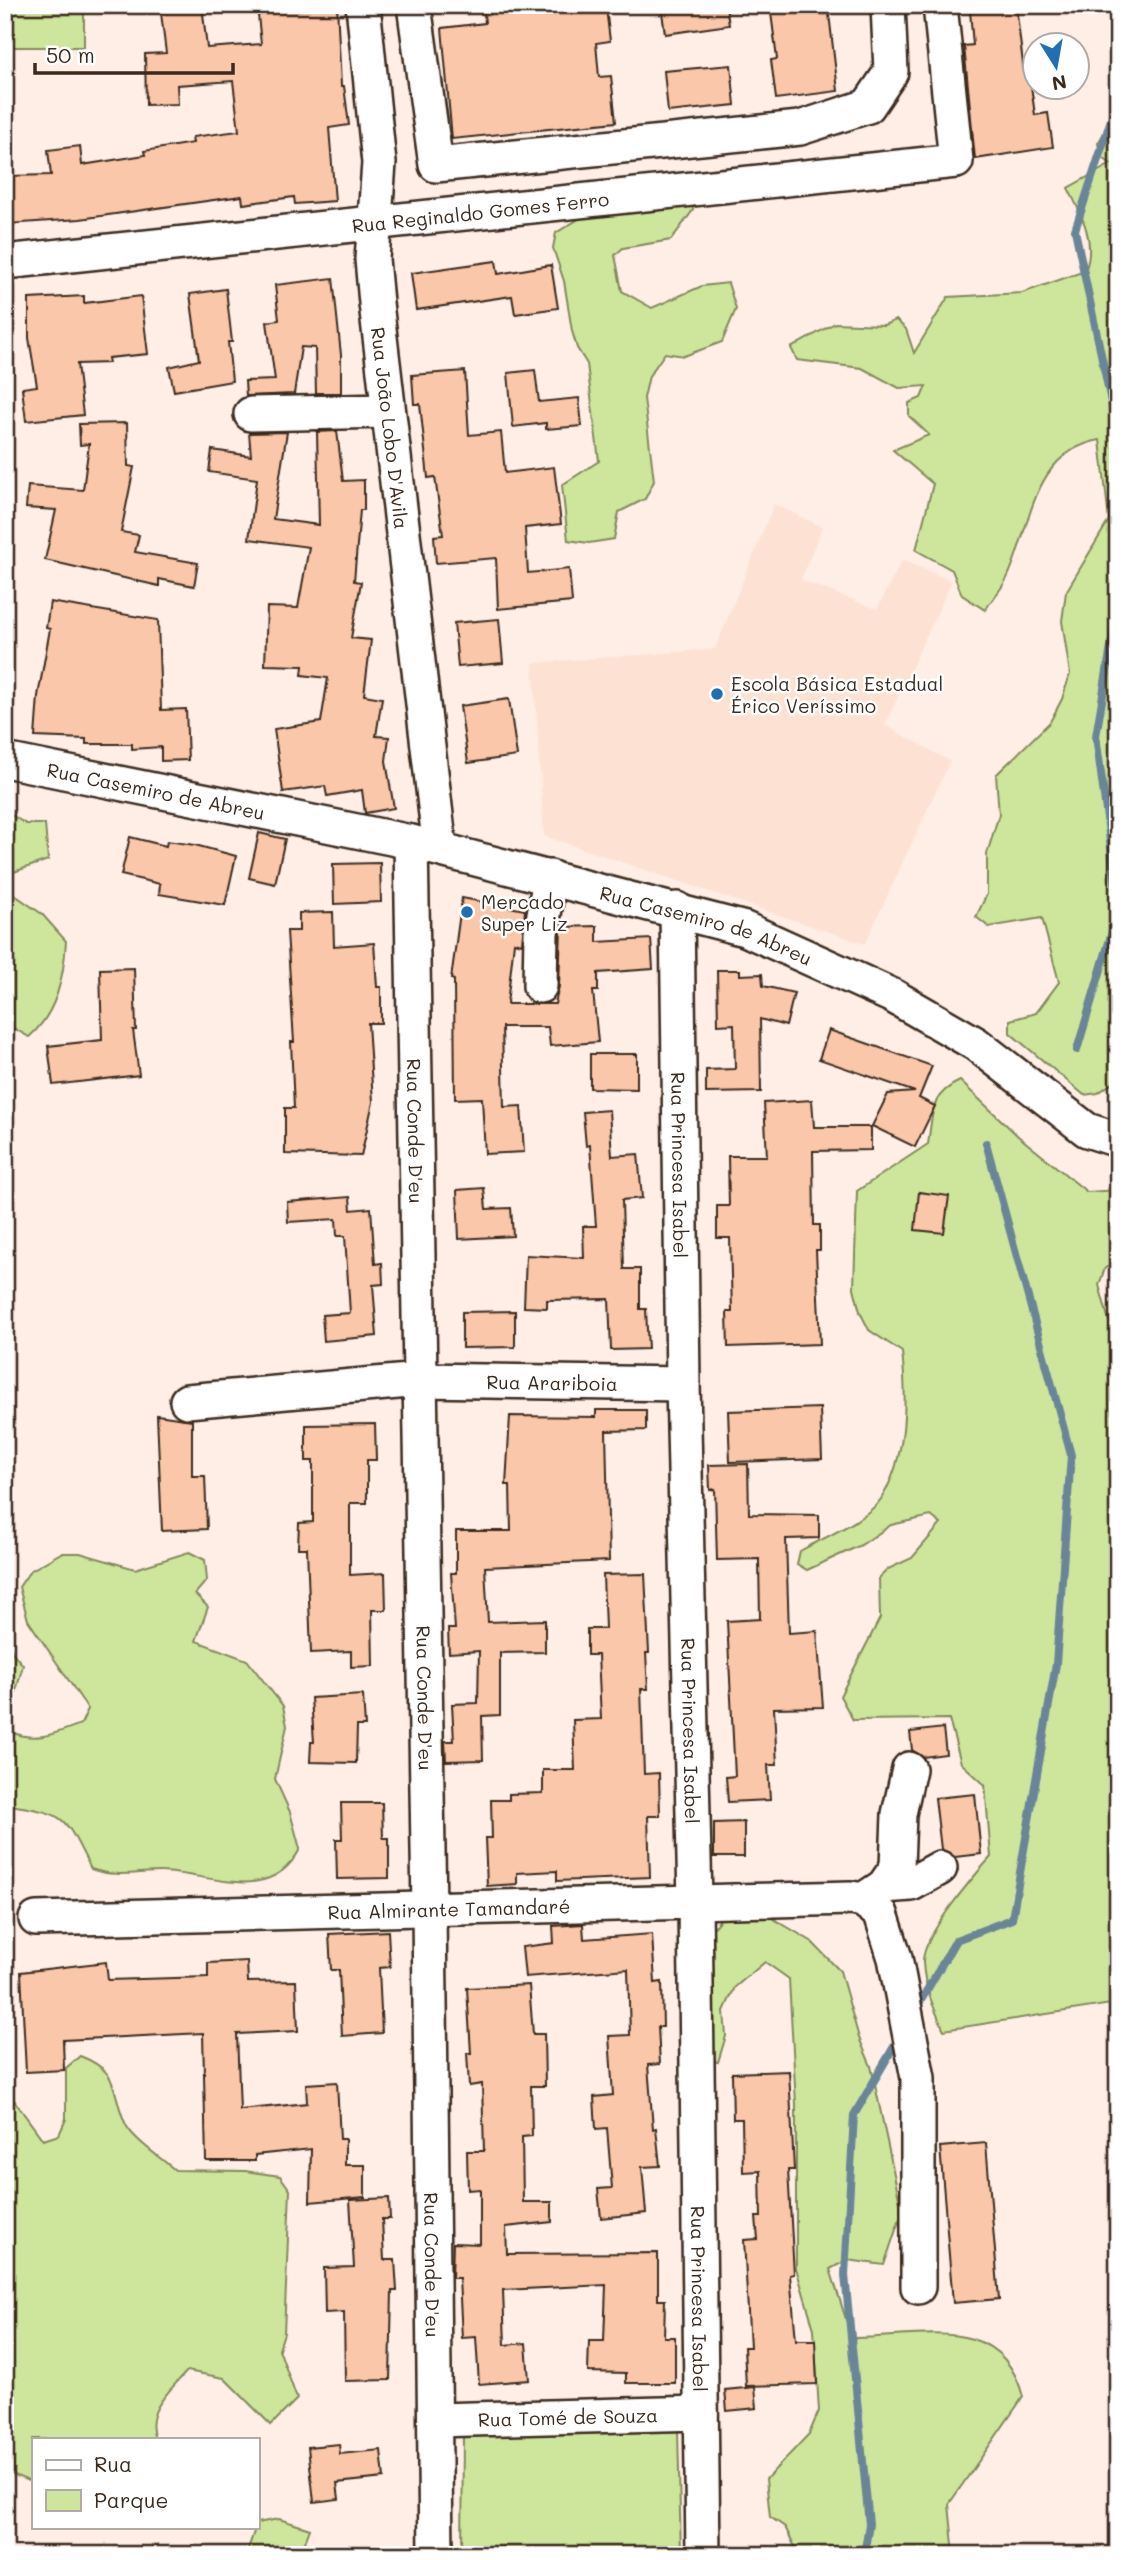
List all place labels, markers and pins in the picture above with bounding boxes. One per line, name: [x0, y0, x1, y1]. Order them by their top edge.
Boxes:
place label: Escola Básica Estadual Érico Veríssimo: [731, 671, 943, 718]
marker: Escola Básica Estadual Érico Veríssimo: [709, 686, 725, 702]
place label: Mercado Super Liz: [481, 889, 568, 936]
marker: Mercado Super Liz: [459, 904, 475, 920]

